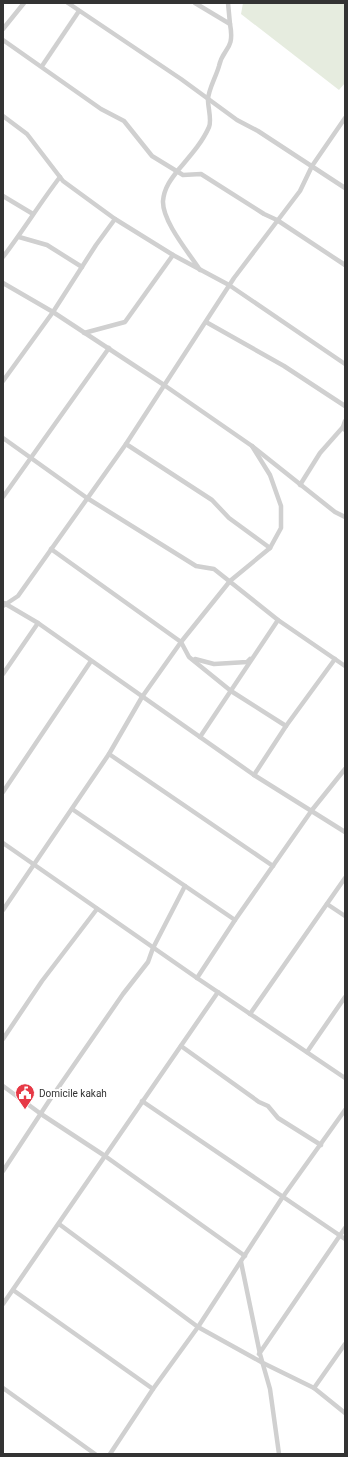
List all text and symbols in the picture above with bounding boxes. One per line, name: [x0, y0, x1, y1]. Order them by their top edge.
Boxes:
public building icon: Domicile kakah: [14, 1082, 36, 1110]
place label: Domicile kakah: [39, 1088, 107, 1099]

